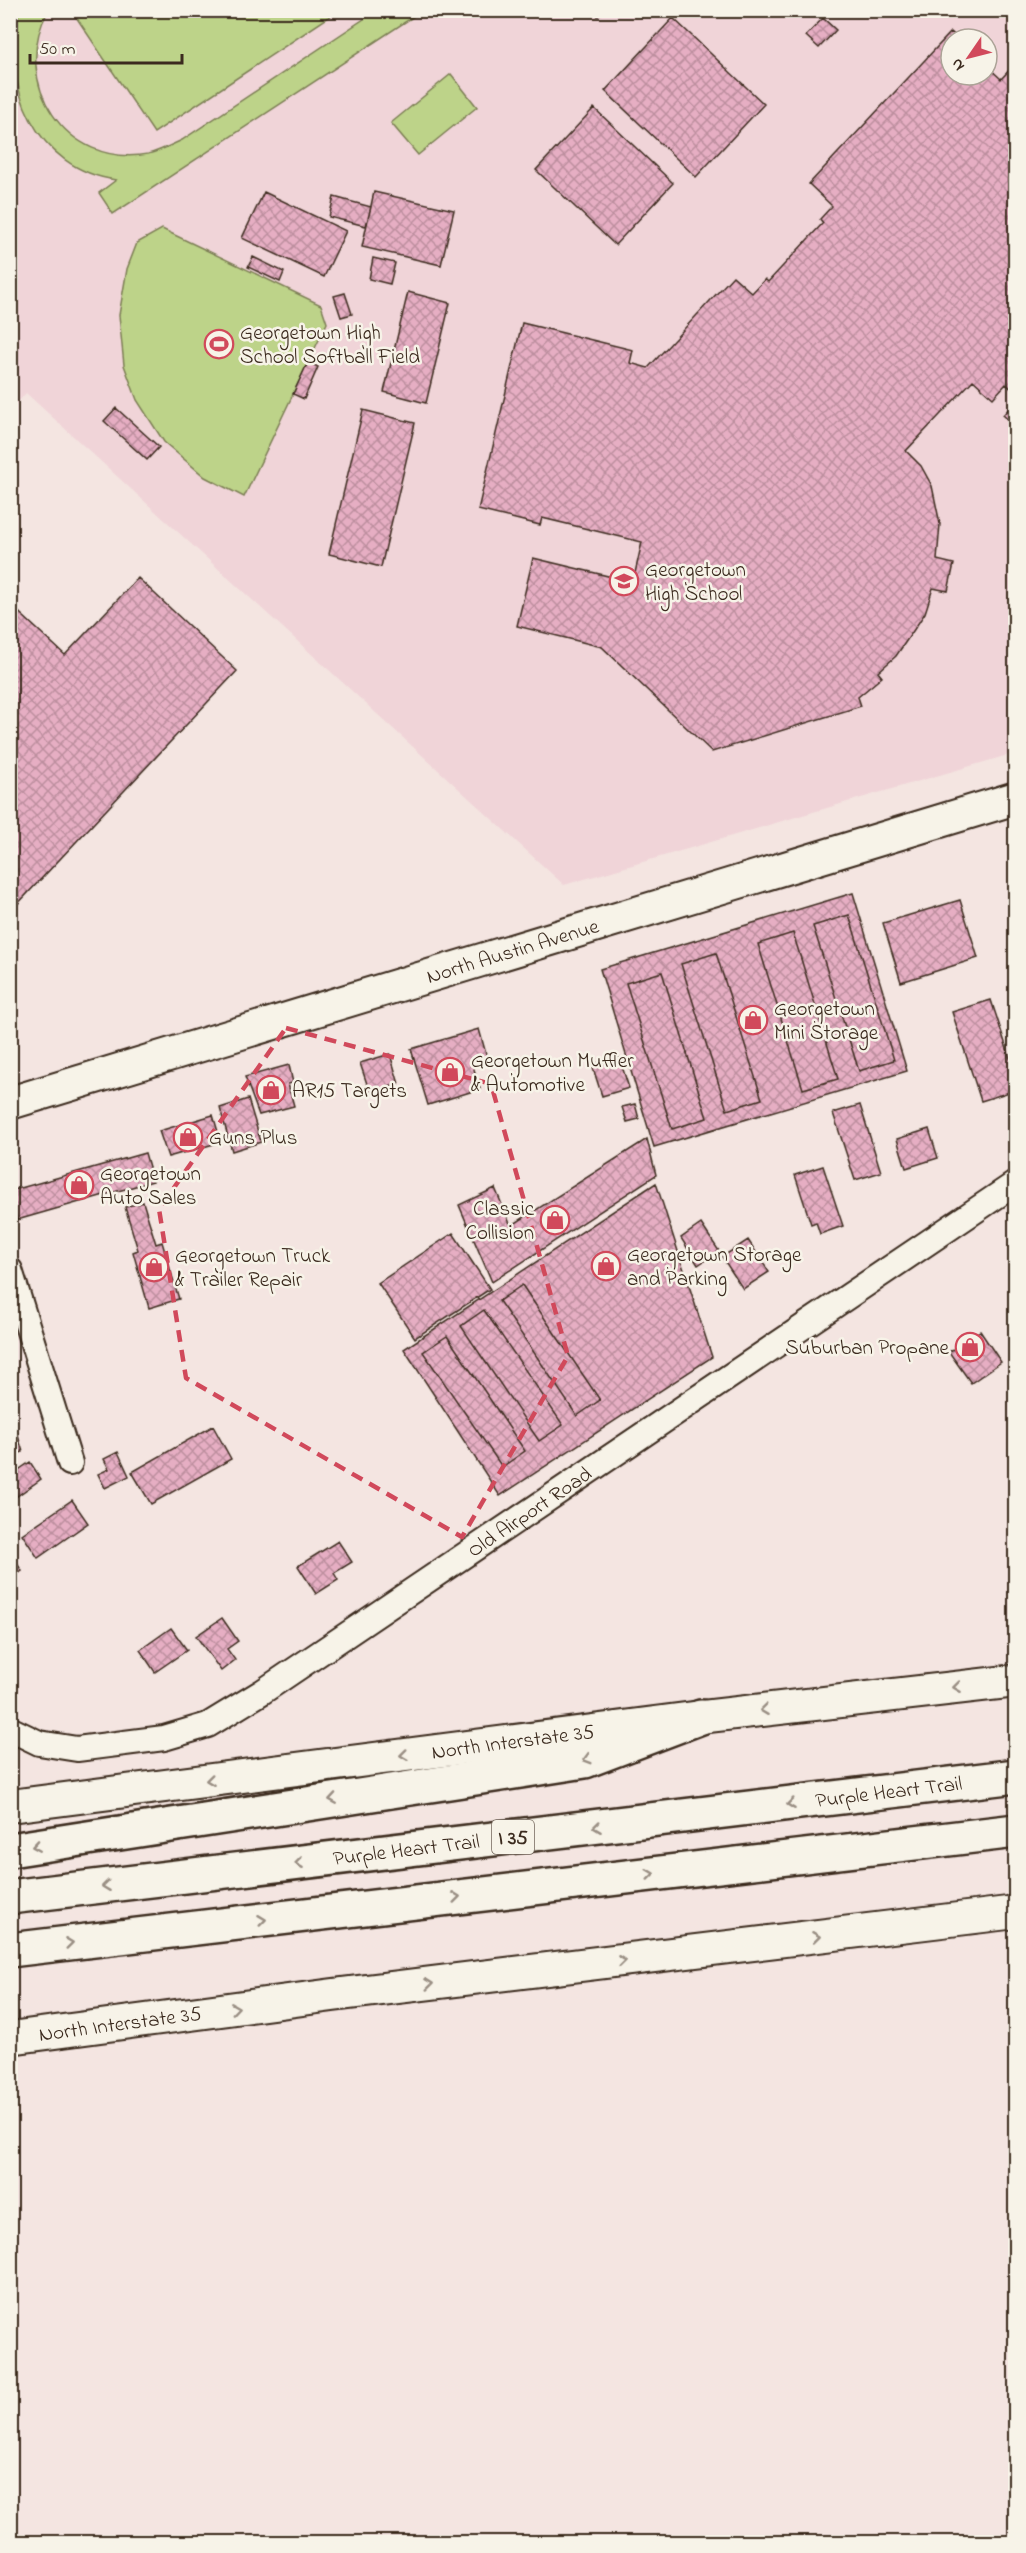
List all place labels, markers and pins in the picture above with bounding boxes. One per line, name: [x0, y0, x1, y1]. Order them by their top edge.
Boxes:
place label: Georgetown High School Softball Field: [240, 319, 420, 373]
sports icon: Georgetown High School Softball Field: [203, 328, 235, 360]
place label: Georgetown High School: [645, 556, 746, 612]
school or university icon: Georgetown High School: [608, 565, 640, 597]
place label: Georgetown Mini Storage: [774, 995, 879, 1051]
shop icon: Georgetown Mini Storage: [737, 1004, 769, 1036]
place label: Georgetown Muffler & Automotive: [471, 1047, 634, 1101]
shop icon: Georgetown Muffler & Automotive: [434, 1056, 466, 1088]
shop icon: AR15 Targets: [255, 1074, 287, 1106]
place label: AR15 Targets: [292, 1077, 407, 1109]
shop icon: Guns Plus: [172, 1121, 204, 1153]
place label: Guns Plus: [209, 1124, 297, 1154]
place label: Georgetown Auto Sales: [100, 1160, 201, 1214]
shop icon: Georgetown Auto Sales: [63, 1169, 95, 1201]
place label: Classic Collision: [466, 1195, 535, 1249]
shop icon: Classic Collision: [539, 1204, 571, 1236]
place label: Georgetown Storage and Parking: [627, 1241, 802, 1297]
place label: Georgetown Truck & Trailer Repair: [175, 1242, 331, 1296]
shop icon: Georgetown Storage and Parking: [590, 1250, 622, 1282]
shop icon: Georgetown Truck & Trailer Repair: [138, 1251, 170, 1283]
shop icon: Suburban Propane: [954, 1331, 986, 1363]
place label: Suburban Propane: [785, 1334, 950, 1364]

